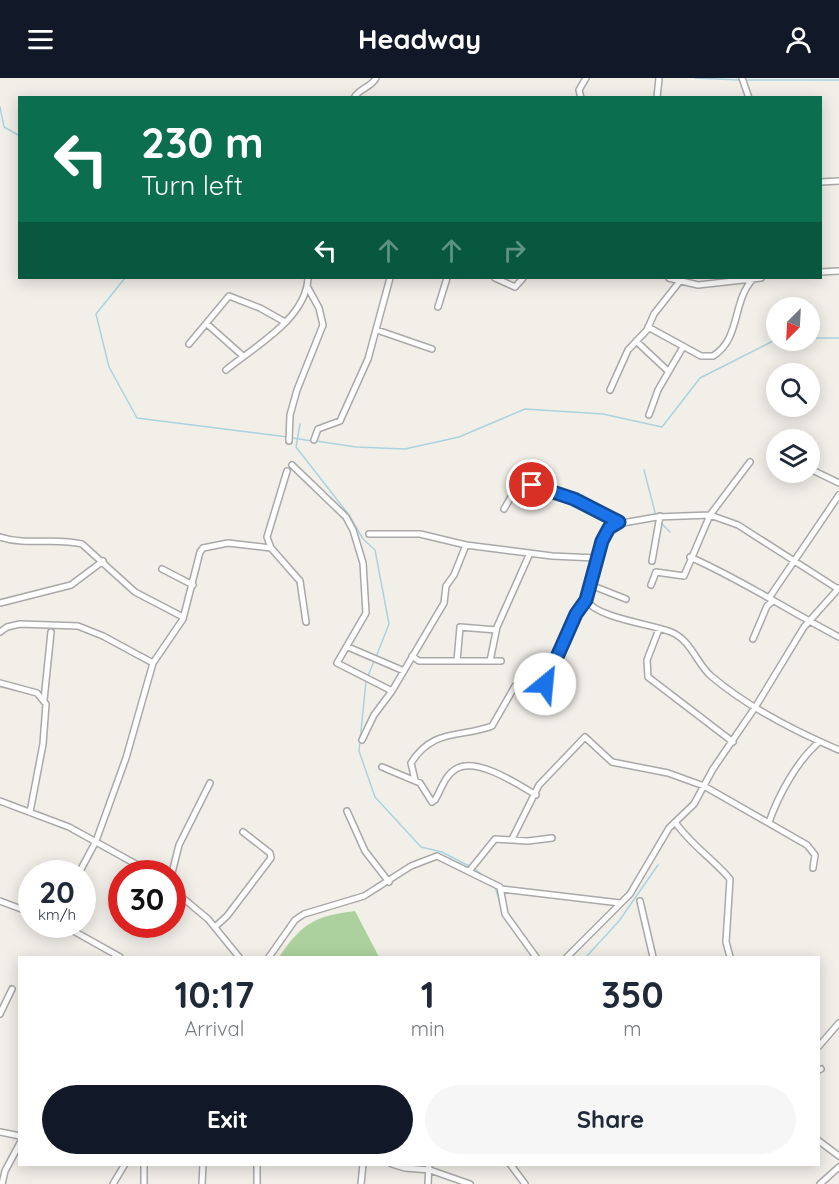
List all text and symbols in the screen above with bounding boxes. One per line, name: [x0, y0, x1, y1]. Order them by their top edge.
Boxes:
text: Headway: [358, 22, 481, 56]
icon: menu: [24, 23, 57, 56]
icon: person: [782, 23, 815, 56]
text: 230 m: [141, 116, 264, 169]
icon: left: [42, 120, 120, 198]
text: Turn left: [141, 168, 243, 202]
icon: left: [309, 234, 342, 267]
icon: ahead: [372, 234, 405, 267]
icon: ahead: [435, 234, 468, 267]
icon: right: [498, 234, 531, 267]
north arrow: [766, 297, 820, 351]
map controls: [766, 297, 820, 483]
button: search: [766, 363, 820, 417]
button: layers: [766, 429, 820, 483]
pin: [506, 459, 557, 510]
icon: arrive: [515, 468, 548, 501]
position arrow: [513, 652, 577, 716]
speed limit sign: 30: [108, 860, 186, 938]
text: 20: [39, 873, 75, 911]
text: km/h: [38, 905, 76, 924]
text: 10:17: [175, 972, 254, 1017]
text: 1: [421, 972, 435, 1017]
text: 350: [601, 972, 664, 1017]
text: Arrival: [184, 1016, 244, 1041]
text: min: [411, 1016, 445, 1041]
text: m: [623, 1016, 642, 1041]
button: Exit: [42, 1085, 413, 1154]
button: Share: [425, 1085, 796, 1154]

